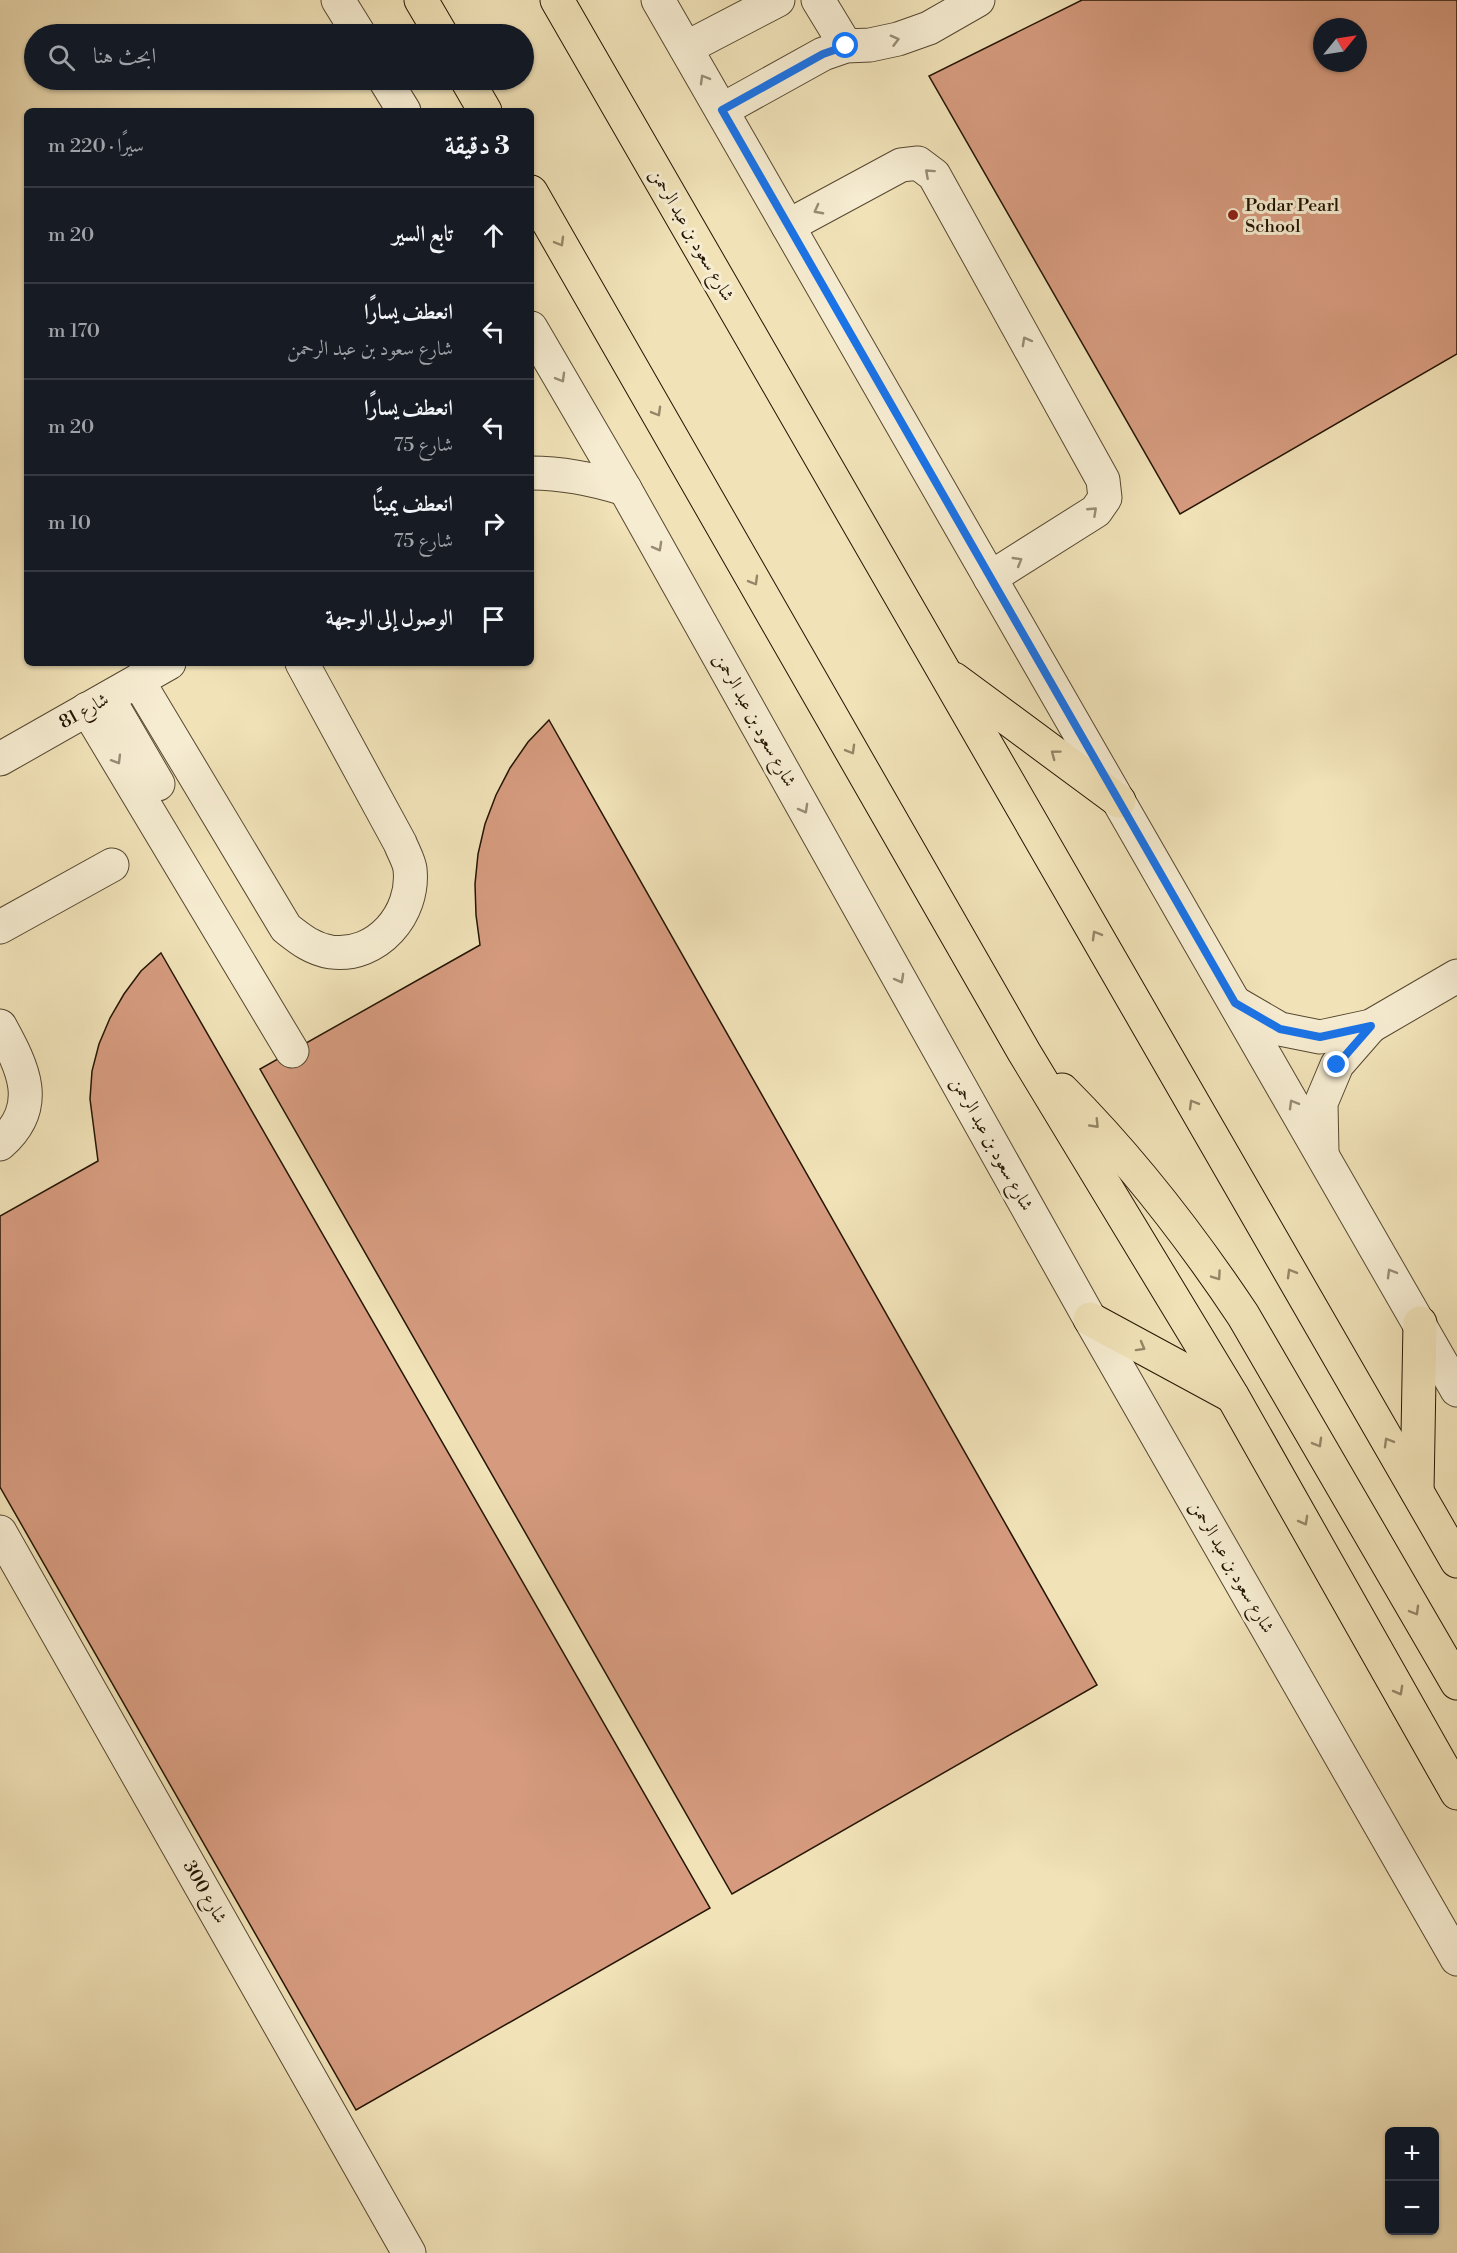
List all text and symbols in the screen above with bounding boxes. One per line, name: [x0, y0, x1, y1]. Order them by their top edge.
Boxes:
north arrow: [1313, 18, 1367, 72]
search box: [24, 24, 534, 90]
route start: [832, 32, 858, 58]
one-way arrow: [889, 34, 899, 47]
icon: search: [45, 41, 78, 74]
text: ابحث هنا: [93, 43, 156, 70]
one-way arrow: [700, 75, 711, 85]
text: 3 دقيقة: [445, 130, 510, 162]
text: سيرًا · 220 m: [48, 134, 144, 159]
street label: شارع سعود بن عبد الرحمن: [642, 165, 739, 307]
one-way arrow: [925, 169, 935, 180]
place label: Podar Pearl School: [1245, 194, 1340, 238]
one-way arrow: [813, 203, 824, 214]
marker: Podar Pearl School: [1226, 208, 1240, 222]
icon: ahead: [477, 219, 510, 252]
text: تابع السير: [392, 221, 453, 248]
text: 20 m: [48, 223, 94, 248]
one-way arrow: [553, 236, 564, 247]
text: انعطف يسارًا: [364, 299, 453, 326]
icon: left: [477, 315, 510, 348]
text: 170 m: [48, 319, 100, 344]
text: شارع سعود بن عبد الرحمن: [287, 337, 453, 362]
one-way arrow: [1022, 337, 1033, 347]
one-way arrow: [553, 372, 565, 382]
text: انعطف يسارًا: [364, 395, 453, 422]
one-way arrow: [650, 406, 661, 416]
icon: left: [477, 411, 510, 444]
text: 20 m: [48, 415, 94, 440]
text: شارع 75: [393, 433, 453, 458]
text: انعطف يمينًا: [373, 491, 453, 518]
icon: right: [477, 507, 510, 540]
one-way arrow: [1087, 507, 1097, 518]
text: 10 m: [48, 511, 91, 536]
text: شارع 75: [393, 529, 453, 554]
one-way arrow: [651, 541, 662, 552]
one-way arrow: [1012, 557, 1022, 569]
one-way arrow: [747, 575, 758, 585]
icon: arrive: [477, 603, 510, 636]
text: الوصول إلى الوجهة: [325, 605, 453, 632]
street label: شارع سعود بن عبد الرحمن: [706, 649, 801, 792]
street label: شارع 81: [55, 688, 114, 737]
one-way arrow: [844, 744, 855, 754]
one-way arrow: [1050, 750, 1061, 761]
one-way arrow: [110, 754, 122, 764]
one-way arrow: [797, 803, 808, 813]
one-way arrow: [1092, 931, 1103, 941]
one-way arrow: [892, 973, 904, 984]
route end: [1323, 1051, 1349, 1077]
street label: شارع سعود بن عبد الرحمن: [943, 1073, 1038, 1216]
one-way arrow: [1189, 1100, 1201, 1110]
one-way arrow: [1289, 1100, 1300, 1110]
one-way arrow: [1088, 1117, 1099, 1127]
one-way arrow: [1210, 1269, 1221, 1280]
one-way arrow: [1286, 1269, 1298, 1279]
one-way arrow: [1386, 1269, 1398, 1279]
one-way arrow: [1135, 1340, 1145, 1351]
one-way arrow: [1310, 1437, 1322, 1447]
one-way arrow: [1384, 1438, 1395, 1448]
street label: شارع سعود بن عبد الرحمن: [1182, 1497, 1279, 1639]
one-way arrow: [1296, 1515, 1308, 1525]
one-way arrow: [1408, 1605, 1420, 1615]
one-way arrow: [1392, 1685, 1404, 1695]
street label: شارع 300: [175, 1856, 232, 1929]
map controls: [1385, 2127, 1439, 2235]
button: +: [1385, 2127, 1439, 2181]
button: −: [1385, 2181, 1439, 2235]

